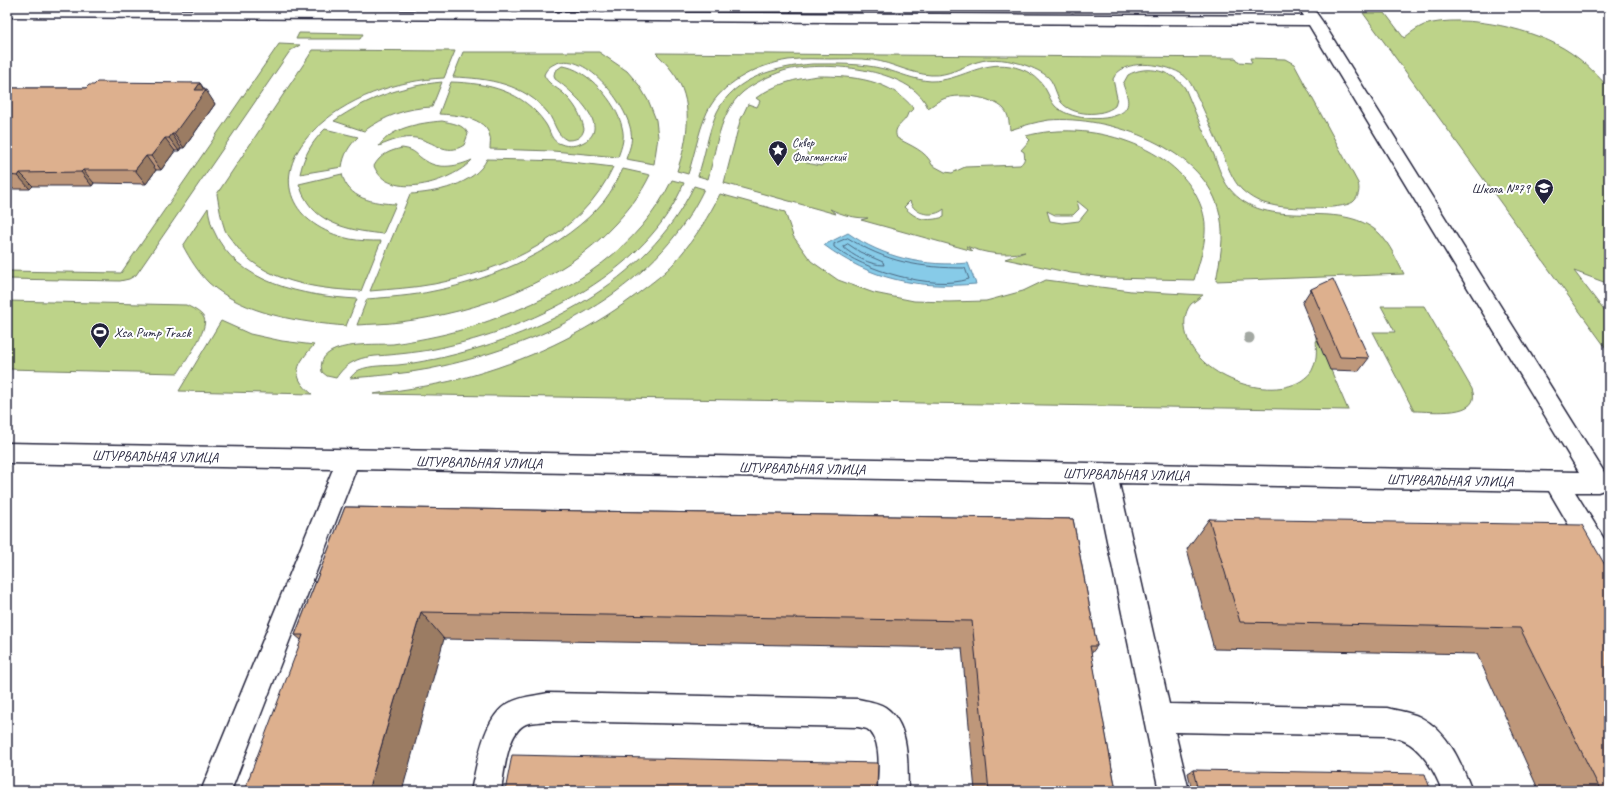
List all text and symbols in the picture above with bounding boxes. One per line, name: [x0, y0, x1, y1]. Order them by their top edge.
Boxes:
place label: Сквер Флагманский: [792, 135, 848, 165]
place icon: Сквер Флагманский: [767, 139, 789, 167]
school or university icon: Школа №79: [1533, 177, 1555, 205]
place label: Школа №79: [1472, 180, 1532, 197]
sports icon: Xsa Pump Track: [89, 321, 111, 349]
place label: Xsa Pump Track: [114, 324, 192, 341]
street label: ШТУРВАЛЬНАЯ УЛИЦА: [92, 447, 219, 466]
street label: ШТУРВАЛЬНАЯ УЛИЦА: [416, 453, 543, 472]
street label: ШТУРВАЛЬНАЯ УЛИЦА: [739, 459, 866, 478]
street label: ШТУРВАЛЬНАЯ УЛИЦА: [1063, 465, 1190, 484]
street label: ШТУРВАЛЬНАЯ УЛИЦА: [1387, 471, 1514, 490]

